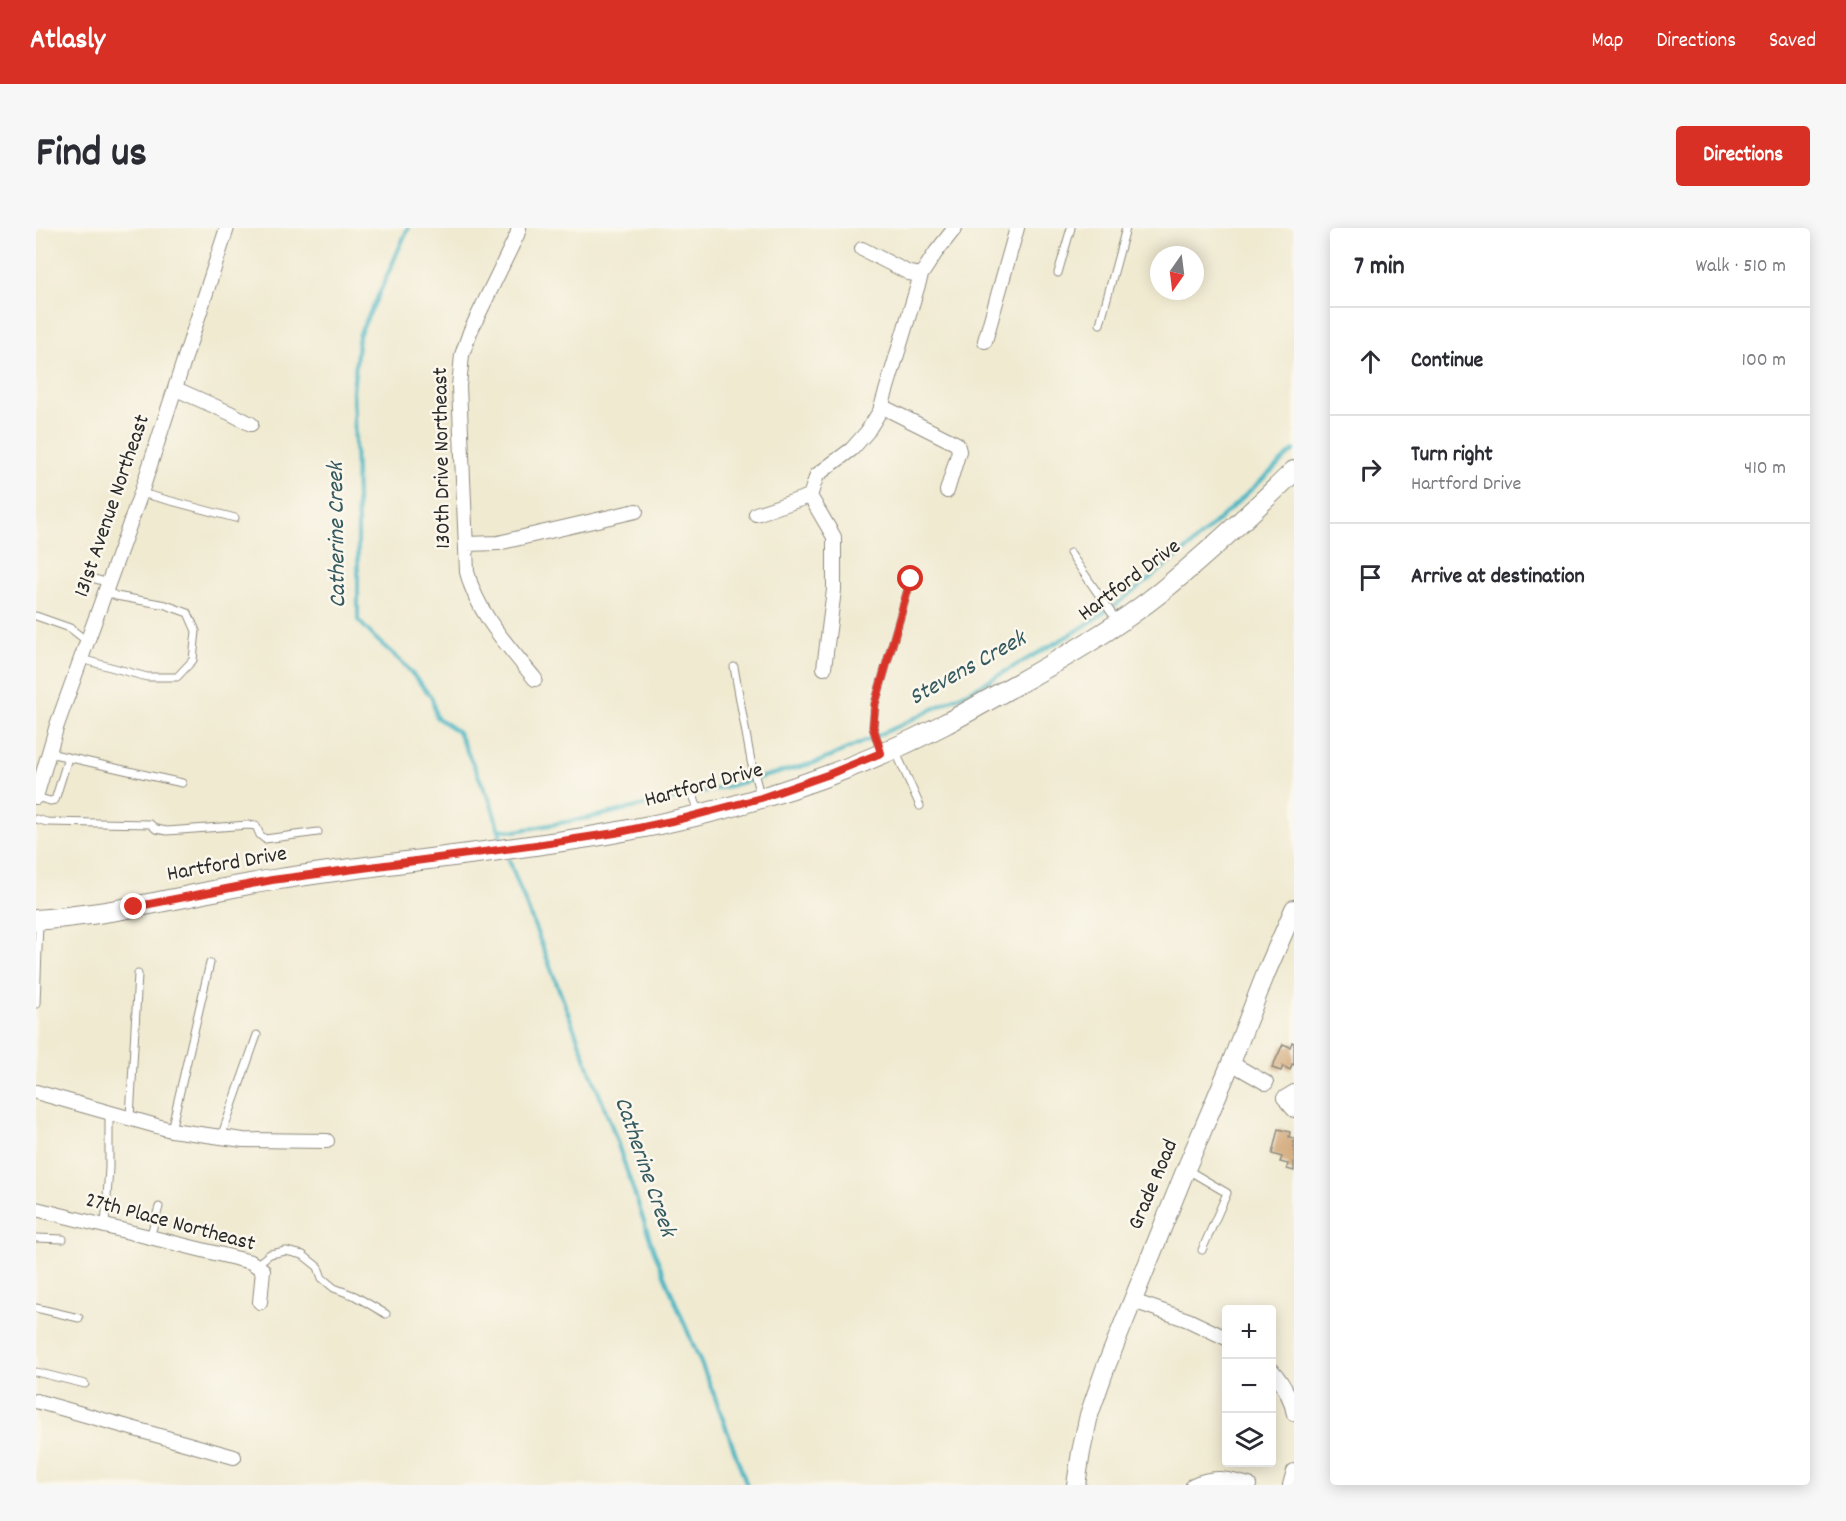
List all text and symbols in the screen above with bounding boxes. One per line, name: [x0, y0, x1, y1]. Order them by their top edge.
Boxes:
text: Atlasly: [30, 22, 105, 62]
text: Map: [1592, 27, 1623, 57]
text: Directions: [1656, 27, 1736, 57]
text: Saved: [1769, 27, 1816, 57]
text: Find us: [36, 126, 147, 186]
button: Directions: [1676, 126, 1810, 186]
north arrow: [1150, 246, 1204, 300]
text: 7 min: [1354, 249, 1405, 286]
text: Walk · 510 m: [1696, 253, 1786, 281]
icon: ahead: [1354, 345, 1387, 378]
text: Continue: [1411, 346, 1483, 377]
text: 100 m: [1742, 347, 1786, 375]
street label: 130th Drive Northeast: [426, 367, 460, 549]
street label: 131st Avenue Northeast: [67, 410, 159, 602]
text: Turn right: [1411, 440, 1493, 471]
icon: right: [1354, 453, 1387, 486]
text: 410 m: [1744, 455, 1786, 483]
water label: Catherine Creek: [320, 460, 356, 608]
text: Hartford Drive: [1411, 471, 1521, 499]
street label: Hartford Drive: [1072, 532, 1188, 630]
icon: arrive: [1354, 561, 1387, 594]
text: Arrive at destination: [1411, 562, 1585, 593]
route start: [897, 565, 923, 591]
water label: Stevens Creek: [903, 622, 1035, 715]
street label: Hartford Drive: [641, 755, 767, 817]
street label: Hartford Drive: [165, 839, 289, 891]
route end: [120, 893, 146, 919]
water label: Catherine Creek: [604, 1093, 684, 1243]
street label: Grade Road: [1121, 1135, 1187, 1235]
street label: 27th Place Northeast: [82, 1185, 258, 1261]
map controls: [1222, 1305, 1276, 1467]
button: +: [1222, 1305, 1276, 1359]
button: −: [1222, 1359, 1276, 1413]
button: layers: [1222, 1413, 1276, 1467]

